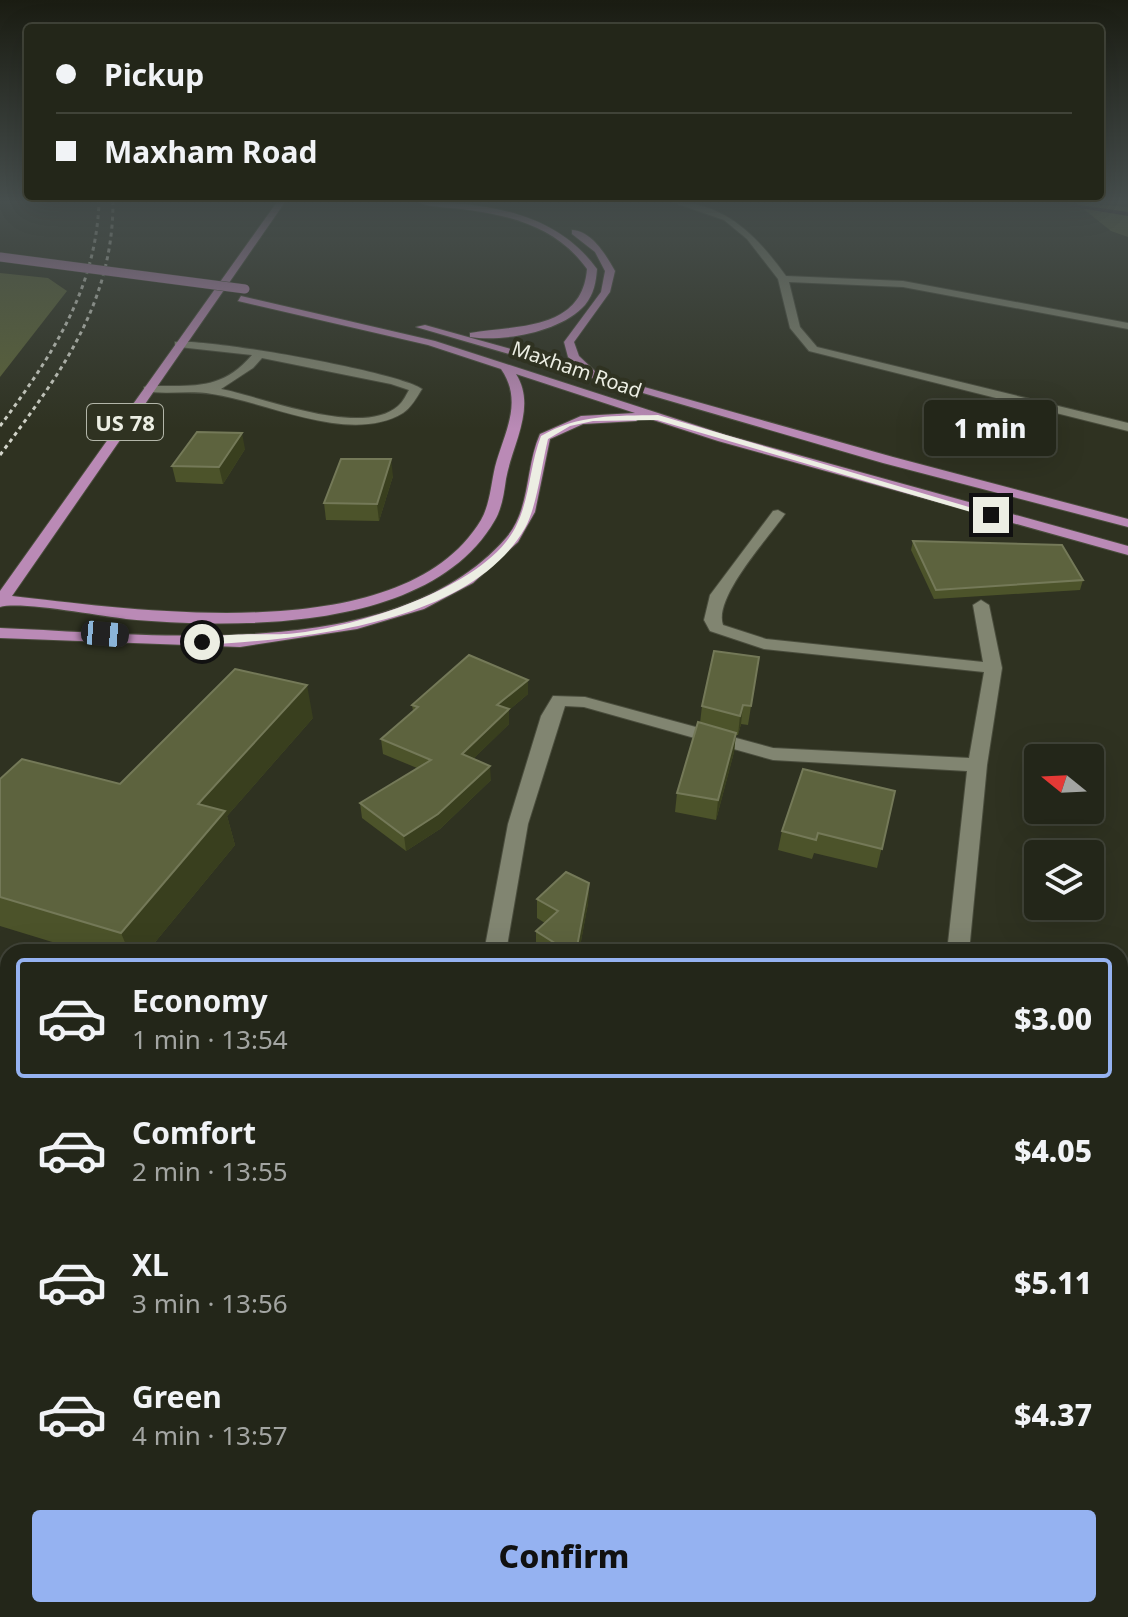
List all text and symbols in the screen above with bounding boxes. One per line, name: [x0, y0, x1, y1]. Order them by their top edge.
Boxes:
text: Pickup: [104, 54, 204, 95]
text: Maxham Road: [104, 131, 317, 172]
street label: Maxham Road: [509, 334, 645, 404]
callout: 1 min: [925, 399, 1057, 455]
road number: US 78: [87, 404, 163, 440]
text: 1 min: [954, 410, 1026, 446]
route end: [973, 497, 1009, 533]
car: [80, 620, 130, 648]
route start: [184, 624, 220, 660]
north arrow: [1024, 744, 1104, 824]
map controls: [1024, 744, 1104, 920]
button: layers: [1024, 840, 1104, 920]
text: Economy: [132, 980, 268, 1021]
icon: car: [36, 982, 108, 1054]
text: $3.00: [1014, 998, 1092, 1039]
text: 1 min · 13:54: [132, 1021, 288, 1057]
text: Comfort: [132, 1112, 256, 1153]
icon: car: [36, 1114, 108, 1186]
text: $4.05: [1014, 1130, 1092, 1171]
text: 2 min · 13:55: [132, 1153, 288, 1189]
text: XL: [132, 1244, 169, 1285]
icon: car: [36, 1246, 108, 1318]
text: $5.11: [1014, 1262, 1092, 1303]
text: 3 min · 13:56: [132, 1285, 288, 1321]
text: Green: [132, 1376, 222, 1417]
icon: car: [36, 1378, 108, 1450]
text: $4.37: [1014, 1394, 1092, 1435]
text: 4 min · 13:57: [132, 1417, 288, 1453]
button: Confirm: [32, 1510, 1096, 1602]

